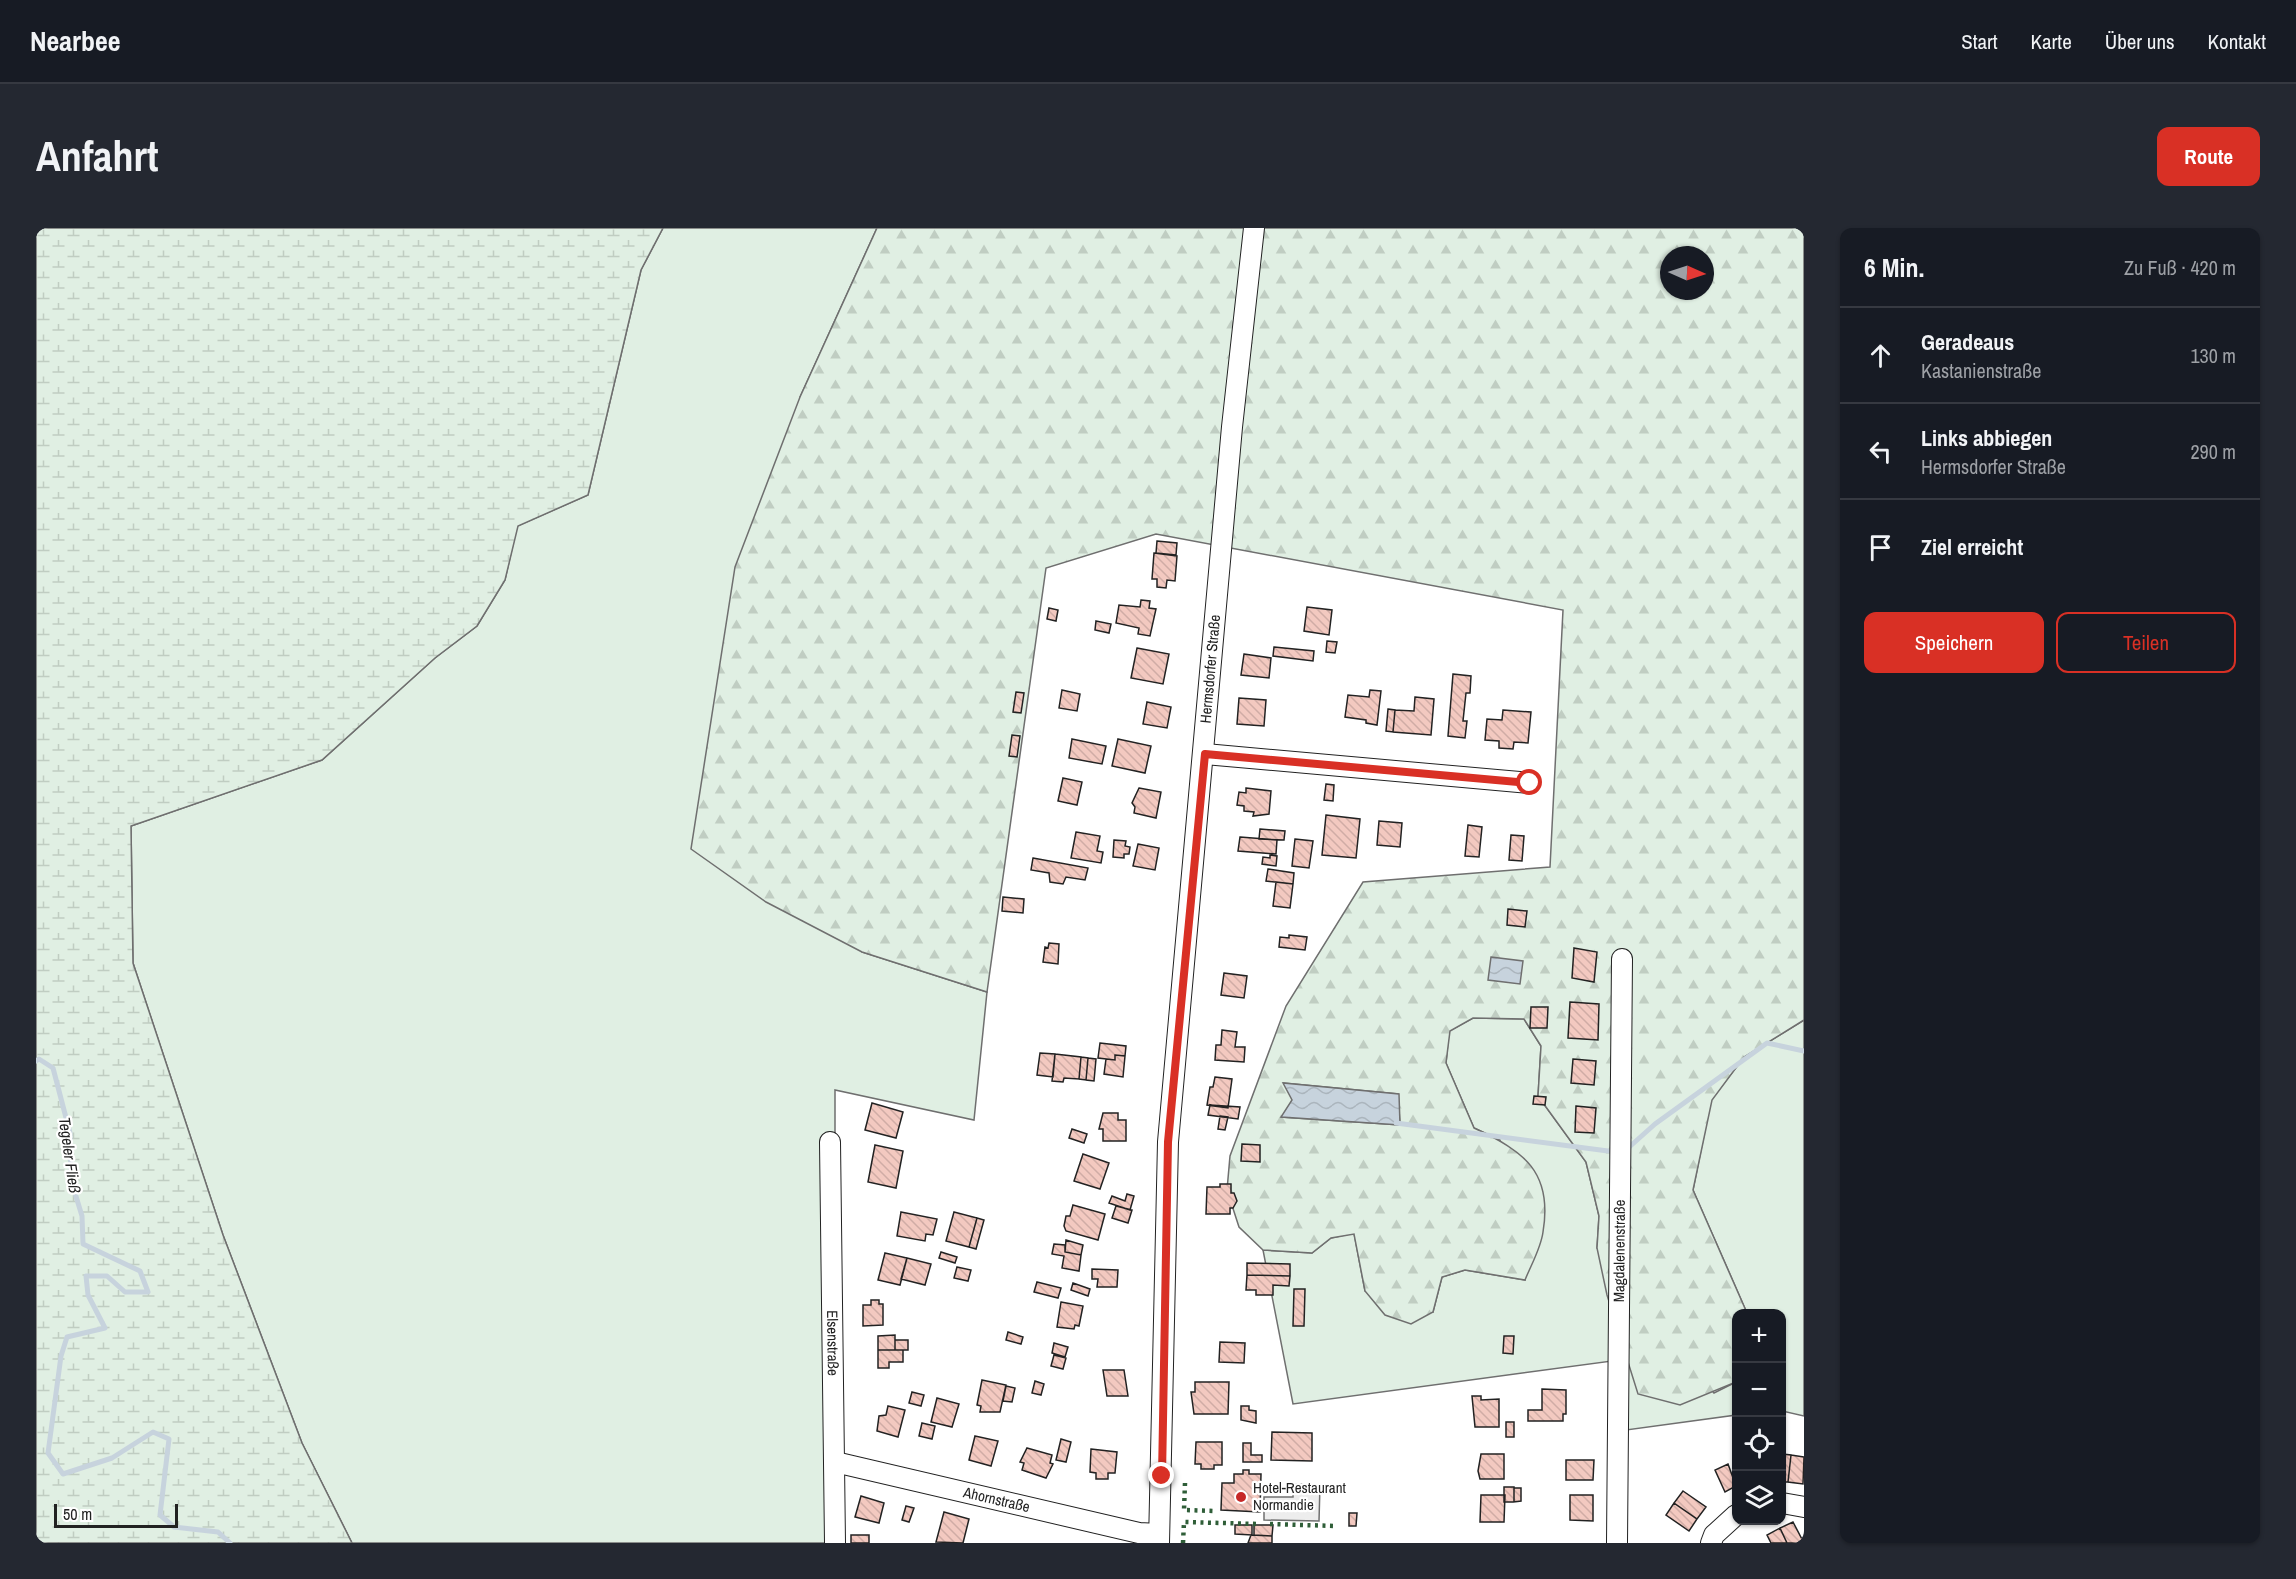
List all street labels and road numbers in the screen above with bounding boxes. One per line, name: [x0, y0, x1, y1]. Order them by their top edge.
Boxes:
street label: Hermsdorfer Straße: [1195, 614, 1225, 724]
street label: Magdalenenstraße: [1608, 1199, 1630, 1302]
street label: Elsenstraße: [822, 1310, 844, 1376]
street label: Ahornstraße: [960, 1481, 1032, 1517]

